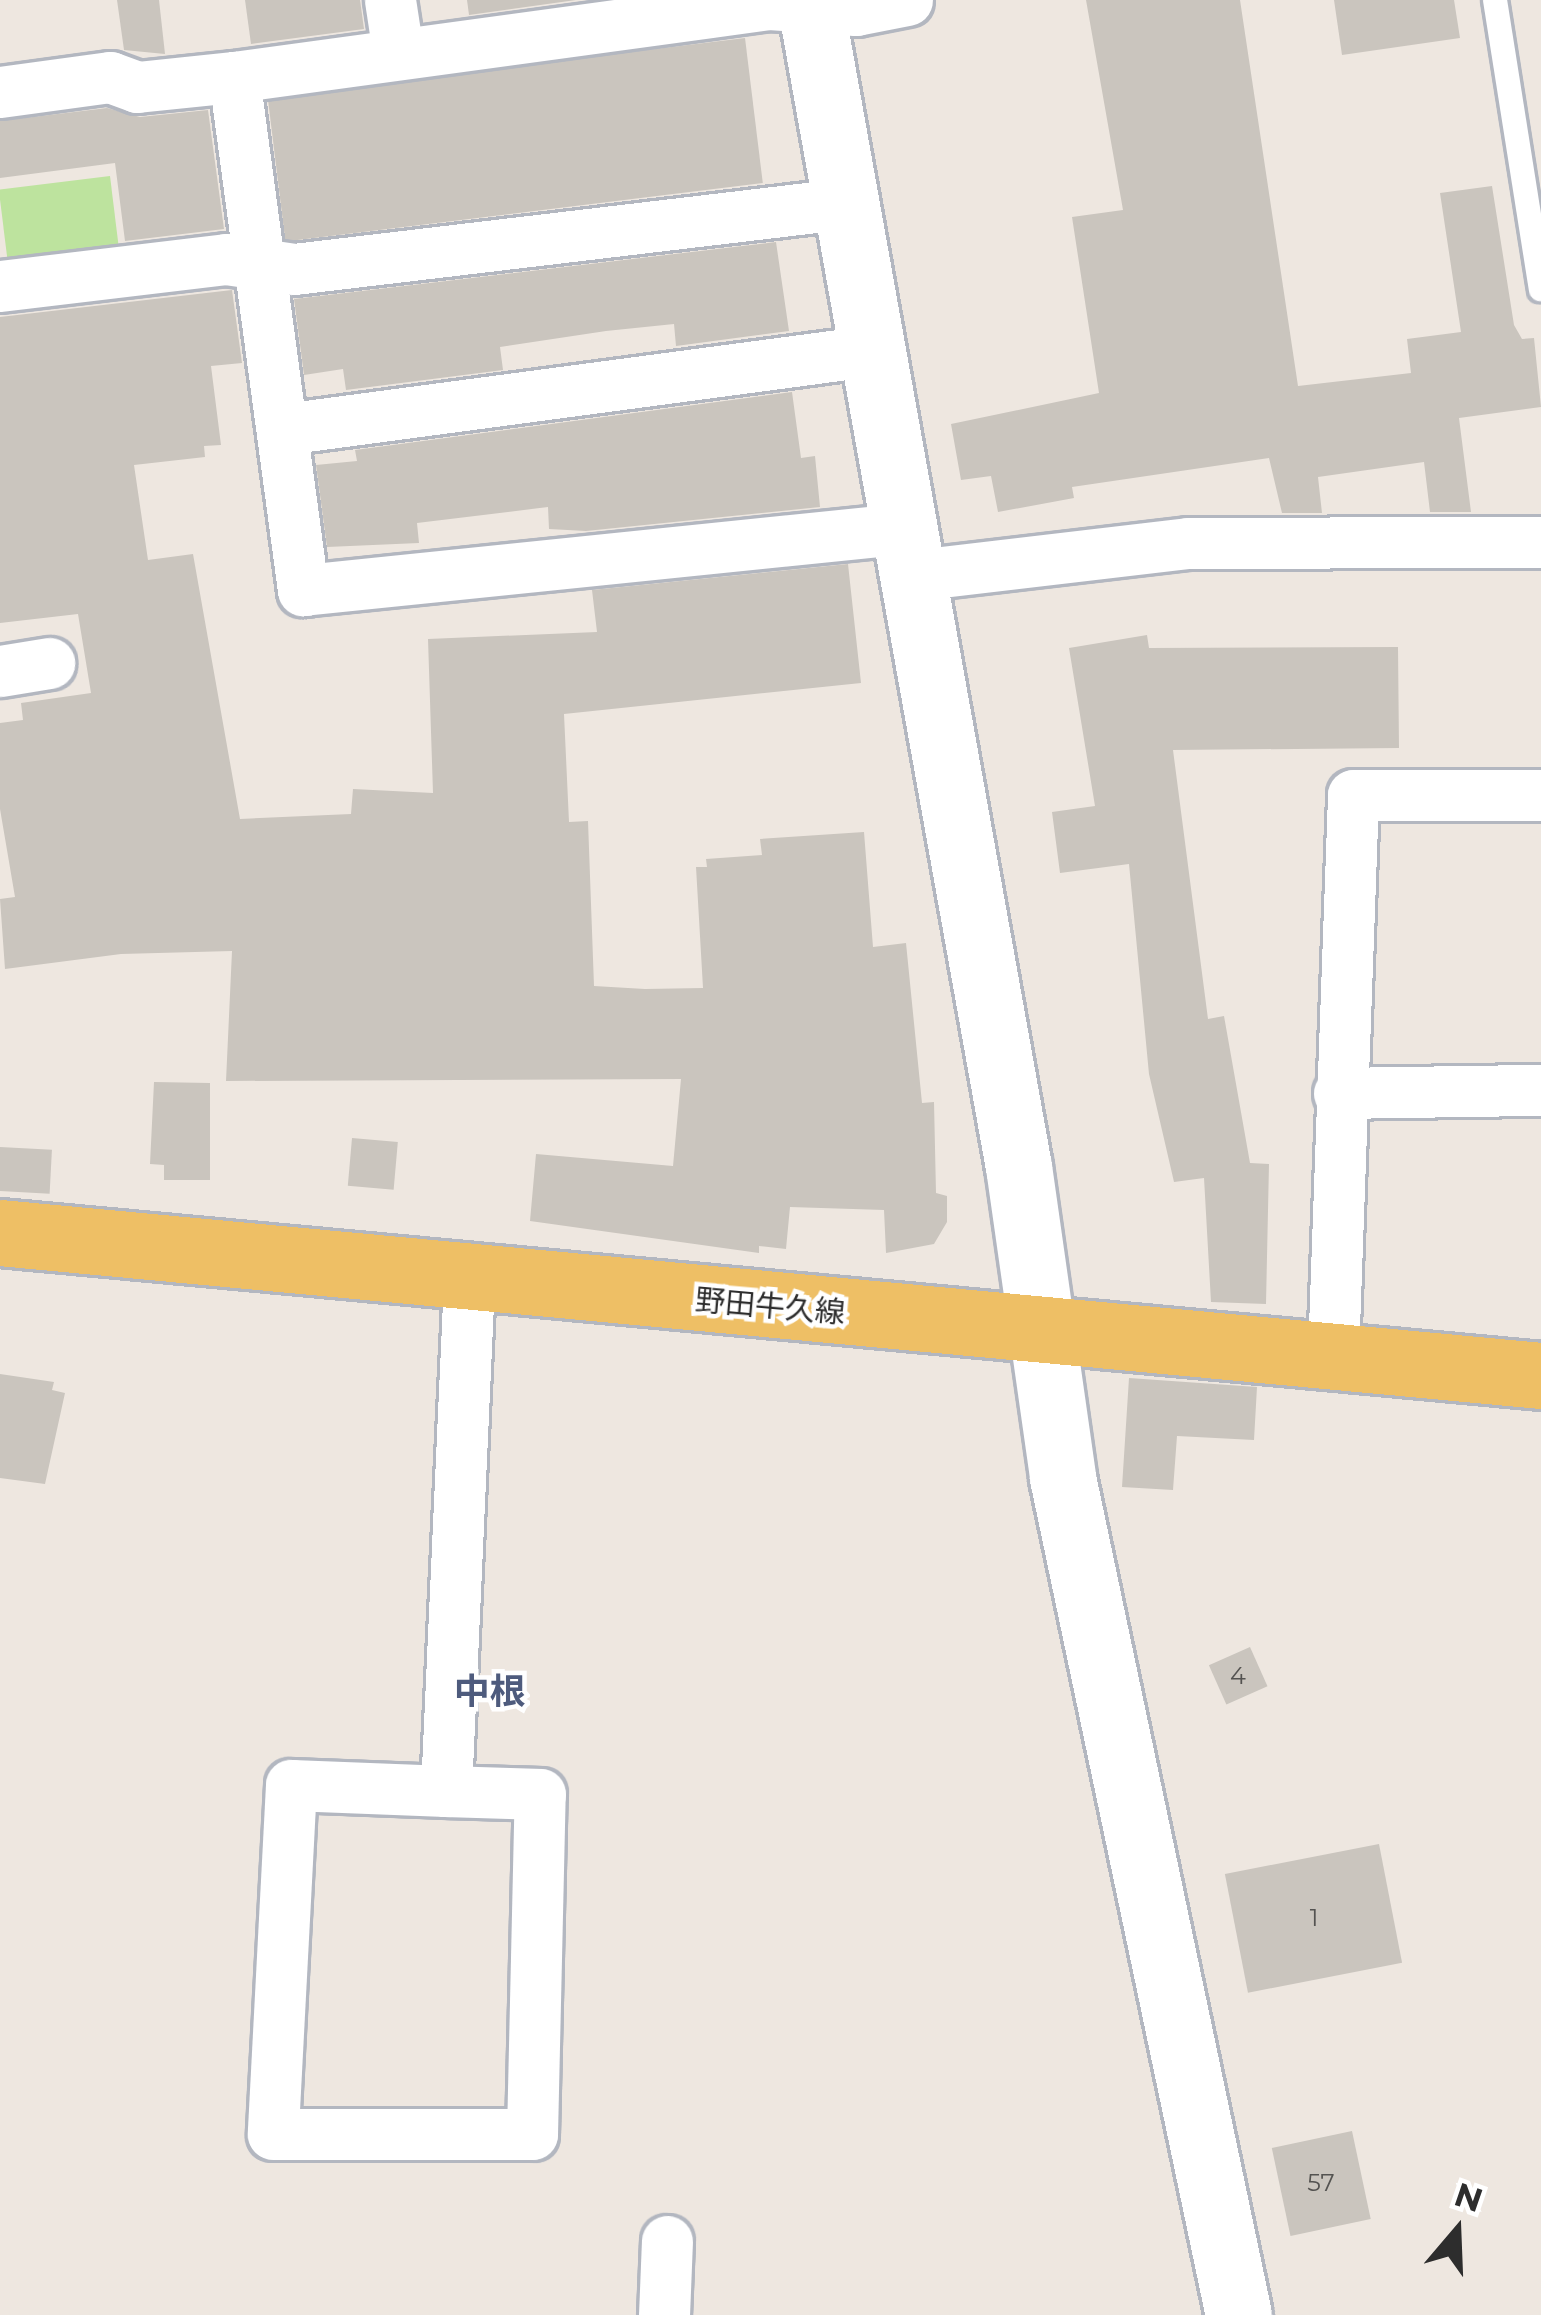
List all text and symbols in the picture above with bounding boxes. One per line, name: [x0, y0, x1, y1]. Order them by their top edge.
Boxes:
street label: 野田牛久線: [694, 1283, 846, 1331]
house number: 4: [1230, 1662, 1246, 1690]
district label: 中根: [454, 1670, 526, 1714]
house number: 1: [1310, 1904, 1318, 1932]
house number: 57: [1307, 2169, 1335, 2197]
north arrow: [1397, 2171, 1517, 2291]
text: N: [1450, 2174, 1488, 2220]

